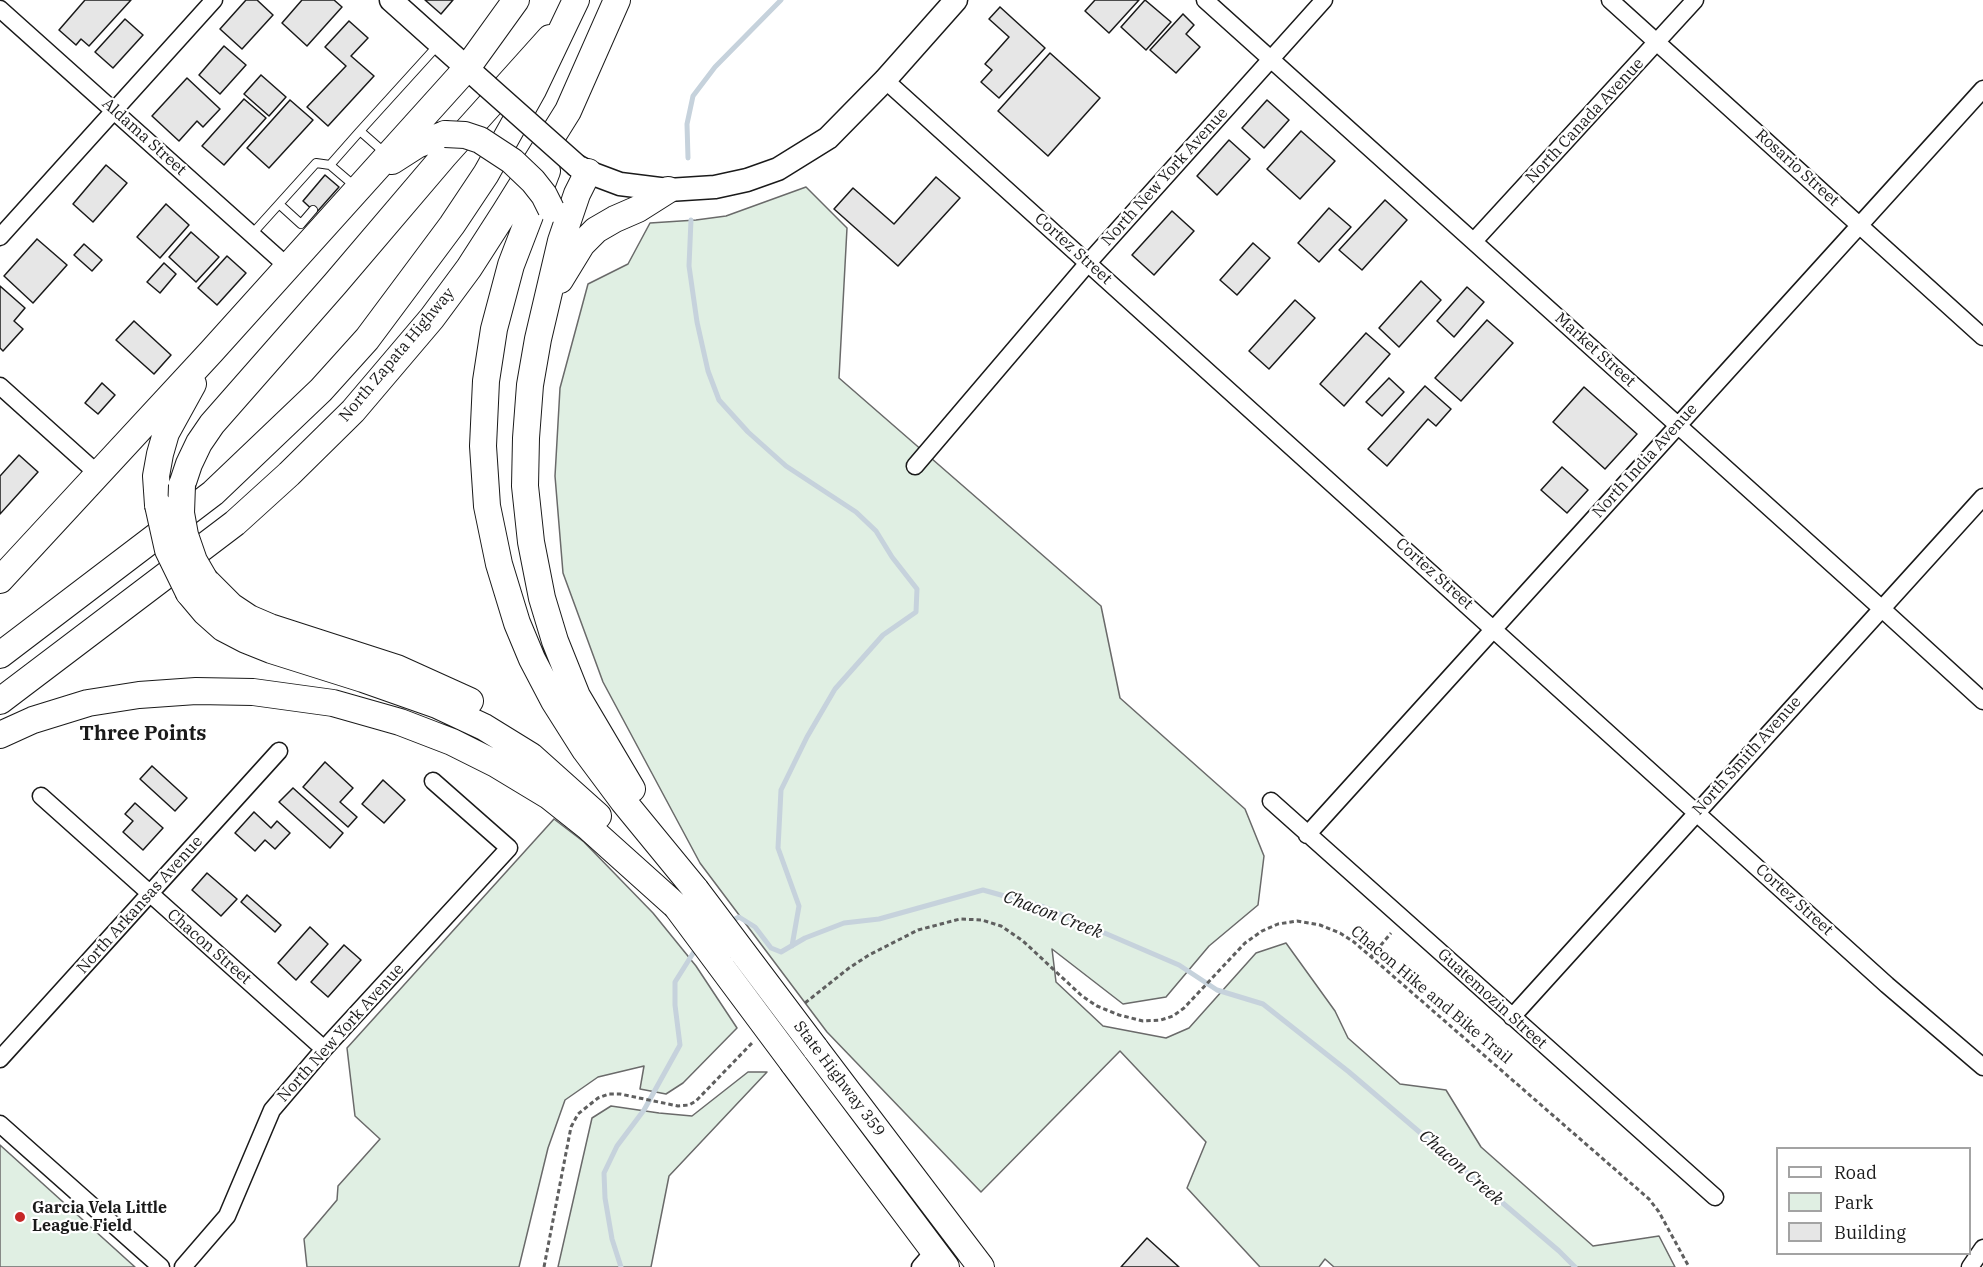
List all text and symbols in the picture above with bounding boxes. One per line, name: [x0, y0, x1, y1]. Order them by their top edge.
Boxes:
street label: North Canada Avenue: [1522, 54, 1648, 188]
street label: Aldama Street: [98, 94, 190, 180]
street label: North New York Avenue: [1098, 104, 1232, 250]
street label: Rosario Street: [1751, 125, 1843, 211]
street label: Cortez Street: [1030, 209, 1116, 289]
street label: North Zapata Highway: [335, 284, 459, 426]
street label: Market Street: [1551, 309, 1639, 391]
street label: North India Avenue: [1589, 400, 1701, 522]
street label: Cortez Street: [1391, 534, 1477, 614]
street label: North Smith Avenue: [1689, 693, 1805, 819]
district label: Three Points: [80, 722, 206, 746]
street label: North Arkansas Avenue: [73, 832, 207, 978]
street label: Cortez Street: [1751, 860, 1837, 940]
water label: Chacon Creek: [1000, 886, 1106, 944]
street label: Chacon Street: [163, 905, 255, 989]
street label: Chacon Hike and Bike Trail: [1346, 922, 1516, 1068]
street label: Guatemozin Street: [1433, 945, 1551, 1053]
street label: North New York Avenue: [274, 960, 408, 1106]
street label: State Highway 359: [789, 1017, 889, 1141]
water label: Chacon Creek: [1414, 1126, 1508, 1210]
legend: [1776, 1147, 1971, 1255]
text: Road: [1834, 1161, 1877, 1184]
text: Park: [1834, 1191, 1873, 1214]
place label: Garcia Vela Little League Field: [32, 1198, 167, 1236]
marker: Garcia Vela Little League Field: [13, 1210, 27, 1224]
text: Building: [1834, 1221, 1906, 1244]

